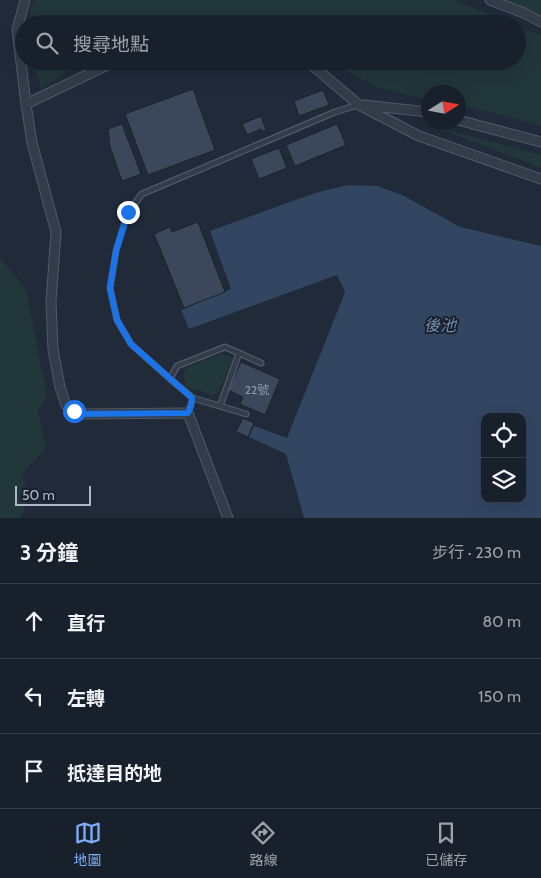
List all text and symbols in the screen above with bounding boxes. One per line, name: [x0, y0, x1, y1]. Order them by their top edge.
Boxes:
search box: [15, 15, 526, 70]
icon: search: [33, 29, 61, 57]
text: 搜尋地點: [73, 33, 149, 56]
north arrow: [421, 85, 466, 130]
route end: [117, 201, 140, 224]
water label: 後池: [424, 316, 458, 335]
house number: 22號: [245, 382, 269, 397]
route start: [63, 400, 86, 423]
map controls: [481, 413, 526, 503]
button: locate: [481, 413, 526, 458]
button: layers: [481, 458, 526, 503]
scale bar: [15, 483, 91, 506]
text: 50 m: [22, 486, 55, 504]
text: 3 分鐘: [20, 540, 78, 565]
text: 步行 · 230 m: [432, 543, 521, 562]
icon: ahead: [20, 607, 48, 635]
text: 直行: [67, 612, 105, 635]
text: 80 m: [483, 612, 521, 631]
icon: left: [20, 682, 48, 710]
text: 左轉: [67, 687, 105, 710]
text: 150 m: [478, 687, 521, 706]
icon: arrive: [20, 757, 48, 785]
text: 抵達目的地: [67, 762, 162, 785]
tab: 地圖: [74, 819, 102, 869]
tab: 路線: [249, 819, 277, 869]
tab: 已儲存: [425, 819, 467, 869]

